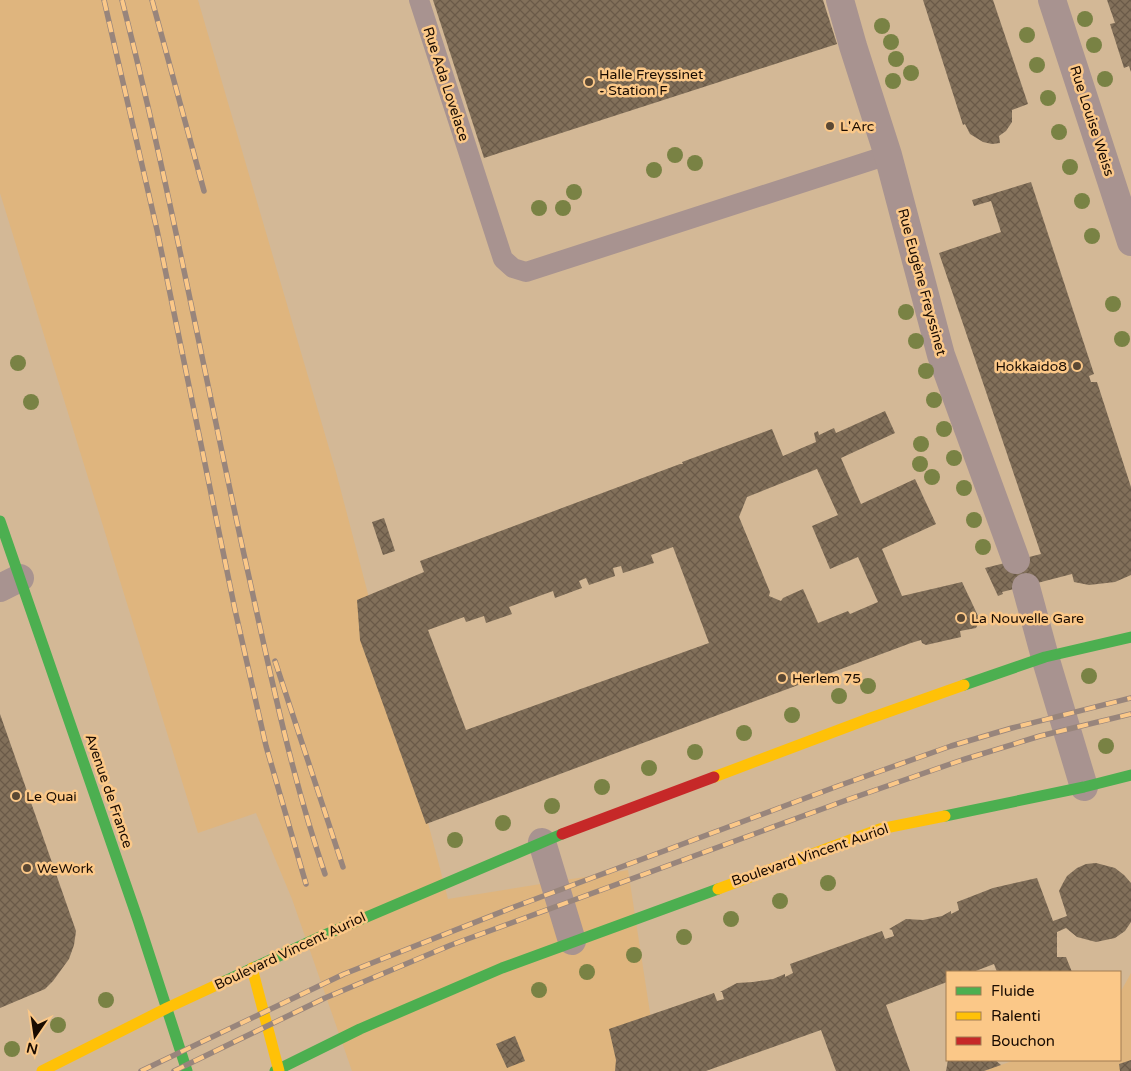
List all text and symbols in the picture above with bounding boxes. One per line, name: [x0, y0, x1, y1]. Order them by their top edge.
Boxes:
street label: Rue Ada Lovelace: [420, 25, 473, 143]
street label: Rue Louise Weiss: [1066, 64, 1118, 179]
place label: Halle Freyssinet - Station F: [599, 66, 704, 99]
marker: Halle Freyssinet - Station F: [583, 76, 595, 88]
place label: L'Arc: [840, 118, 874, 135]
marker: L'Arc: [824, 120, 836, 132]
street label: Rue Eugène Freyssinet: [894, 207, 950, 358]
place label: Hokkaido8: [996, 358, 1067, 375]
marker: Hokkaido8: [1071, 360, 1083, 372]
place label: La Nouvelle Gare: [971, 610, 1084, 627]
marker: La Nouvelle Gare: [955, 612, 967, 624]
place label: Herlem 75: [792, 670, 861, 687]
marker: Herlem 75: [776, 672, 788, 684]
street label: Avenue de France: [82, 732, 136, 850]
place label: Le Quai: [26, 788, 77, 805]
marker: Le Quai: [10, 790, 22, 802]
street label: Boulevard Vincent Auriol: [729, 820, 891, 890]
place label: WeWork: [37, 860, 94, 877]
marker: WeWork: [21, 862, 33, 874]
street label: Boulevard Vincent Auriol: [212, 908, 368, 994]
legend: [946, 971, 1121, 1061]
text: Fluide: [991, 982, 1035, 1000]
text: Ralenti: [991, 1007, 1041, 1025]
north arrow: [10, 1011, 60, 1061]
text: Bouchon: [991, 1032, 1055, 1050]
text: N: [25, 1039, 40, 1058]

